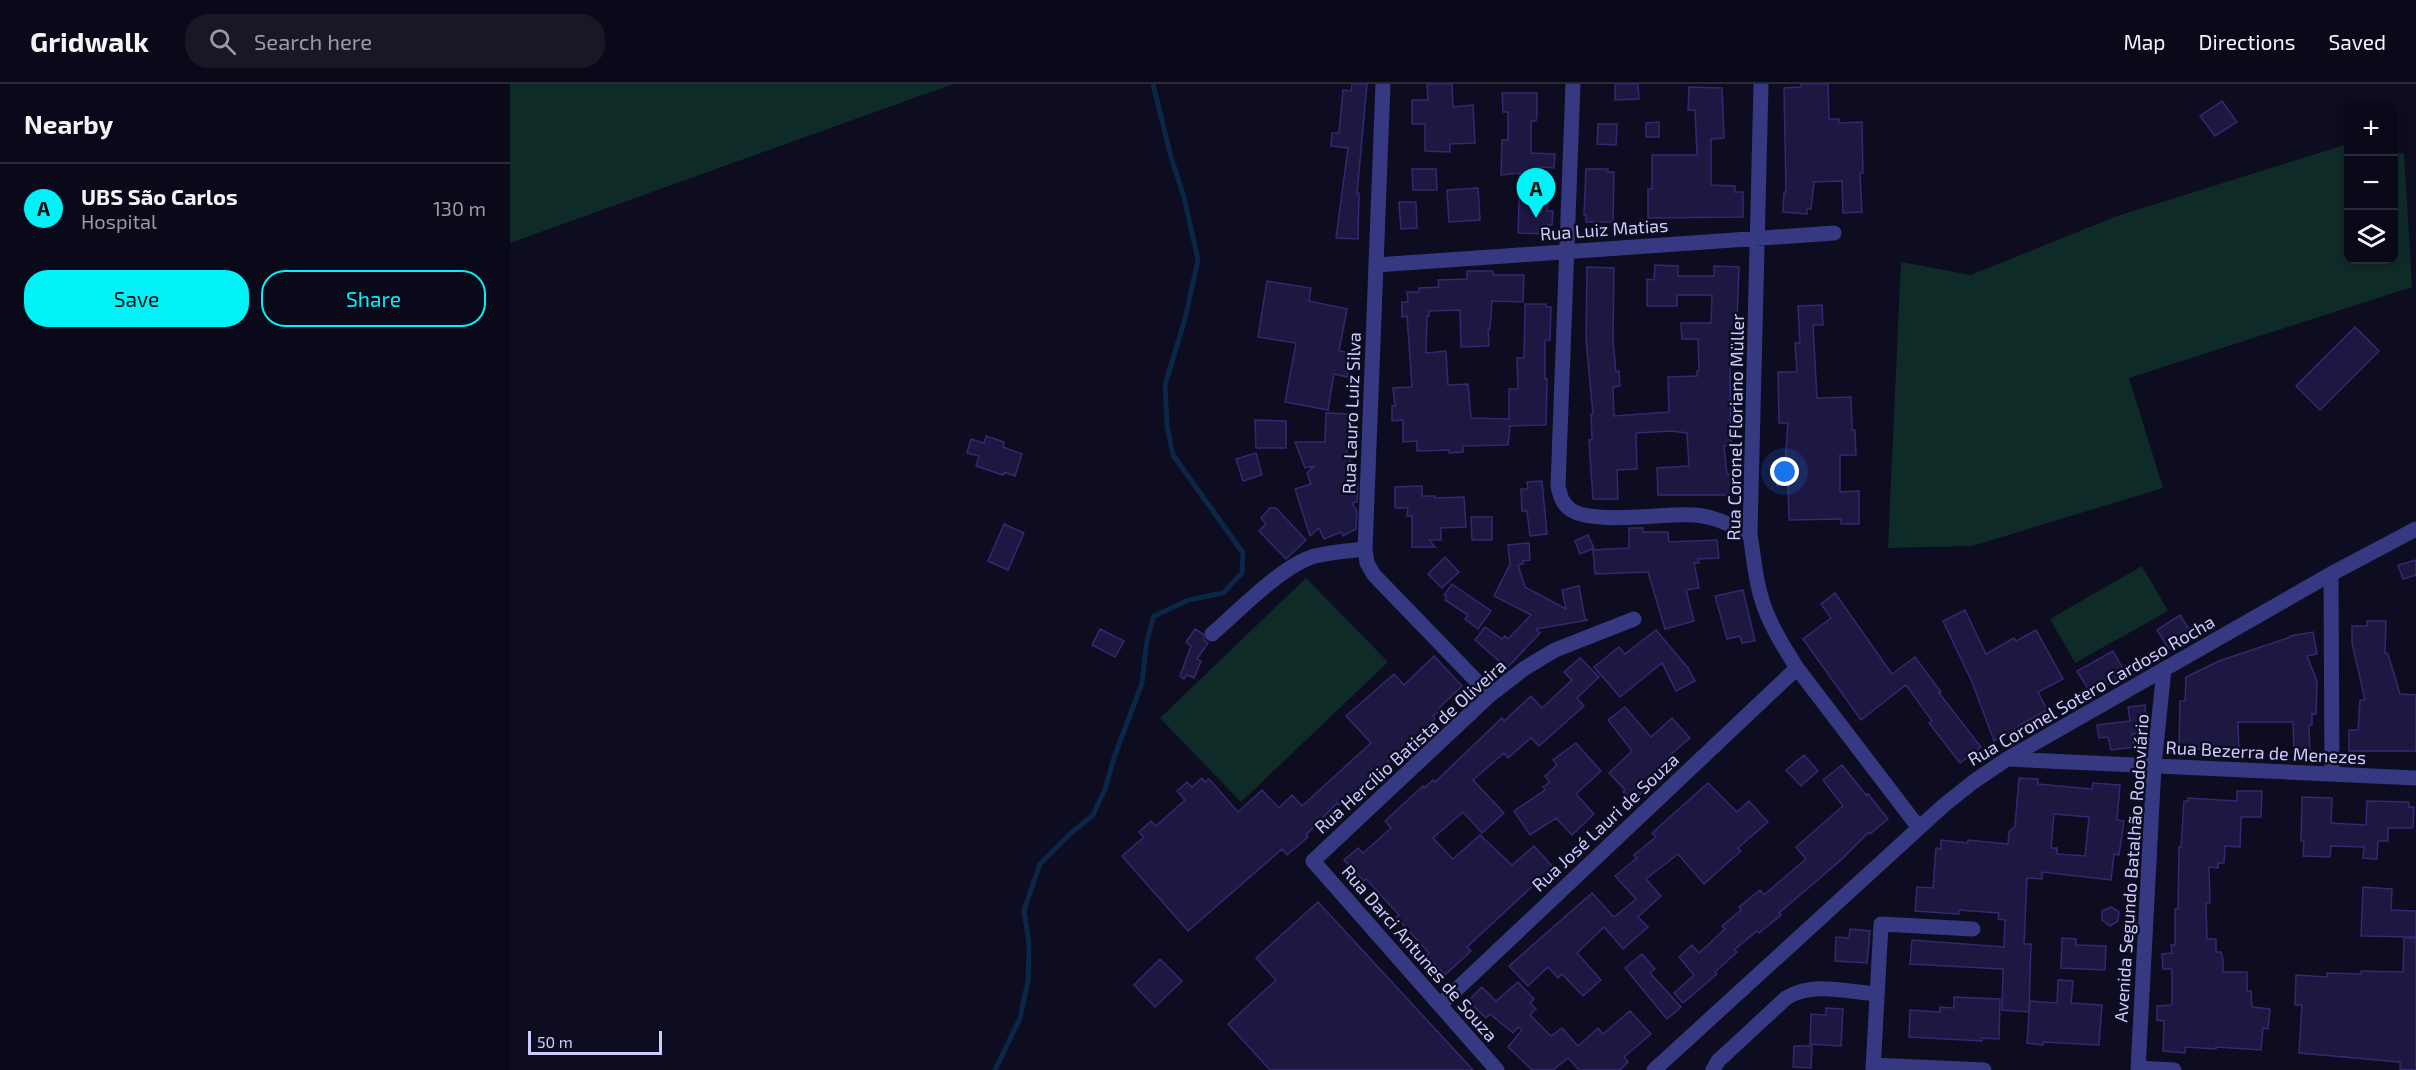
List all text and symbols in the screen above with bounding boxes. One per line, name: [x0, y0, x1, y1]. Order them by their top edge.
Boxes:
search box: [185, 14, 605, 68]
text: Gridwalk: [30, 24, 149, 58]
icon: search: [206, 25, 239, 58]
text: Search here: [254, 28, 372, 54]
text: Map: [2123, 29, 2166, 54]
text: Directions: [2199, 29, 2295, 54]
text: Saved: [2328, 29, 2386, 54]
map controls: [2344, 102, 2398, 264]
button: +: [2344, 102, 2398, 156]
text: Nearby: [24, 108, 113, 139]
button: −: [2344, 156, 2398, 210]
pin: A: [1516, 168, 1556, 218]
text: UBS São Carlos: [81, 183, 238, 209]
text: A: [37, 196, 50, 220]
text: 130 m: [433, 196, 486, 220]
text: Hospital: [81, 209, 157, 233]
button: layers: [2344, 210, 2398, 264]
street label: Rua Luiz Matias: [1539, 214, 1669, 244]
button: Save: [24, 270, 249, 327]
button: Share: [261, 270, 486, 327]
street label: Rua Coronel Floriano Müller: [1722, 313, 1748, 541]
street label: Rua Lauro Luiz Silva: [1337, 332, 1365, 494]
your location: [1770, 457, 1799, 486]
street label: Rua Coronel Sotero Cardoso Rocha: [1964, 610, 2218, 770]
street label: Rua Hercílio Batista de Oliveira: [1310, 654, 1510, 838]
street label: Avenida Segundo Batalhão Rodoviário: [2109, 713, 2153, 1023]
street label: Rua Bezerra de Menezes: [2165, 736, 2367, 768]
street label: Rua José Lauri de Souza: [1527, 748, 1683, 896]
street label: Rua Darci Antunes de Souza: [1337, 860, 1503, 1046]
scale bar: [528, 1028, 662, 1056]
text: 50 m: [537, 1032, 573, 1051]

